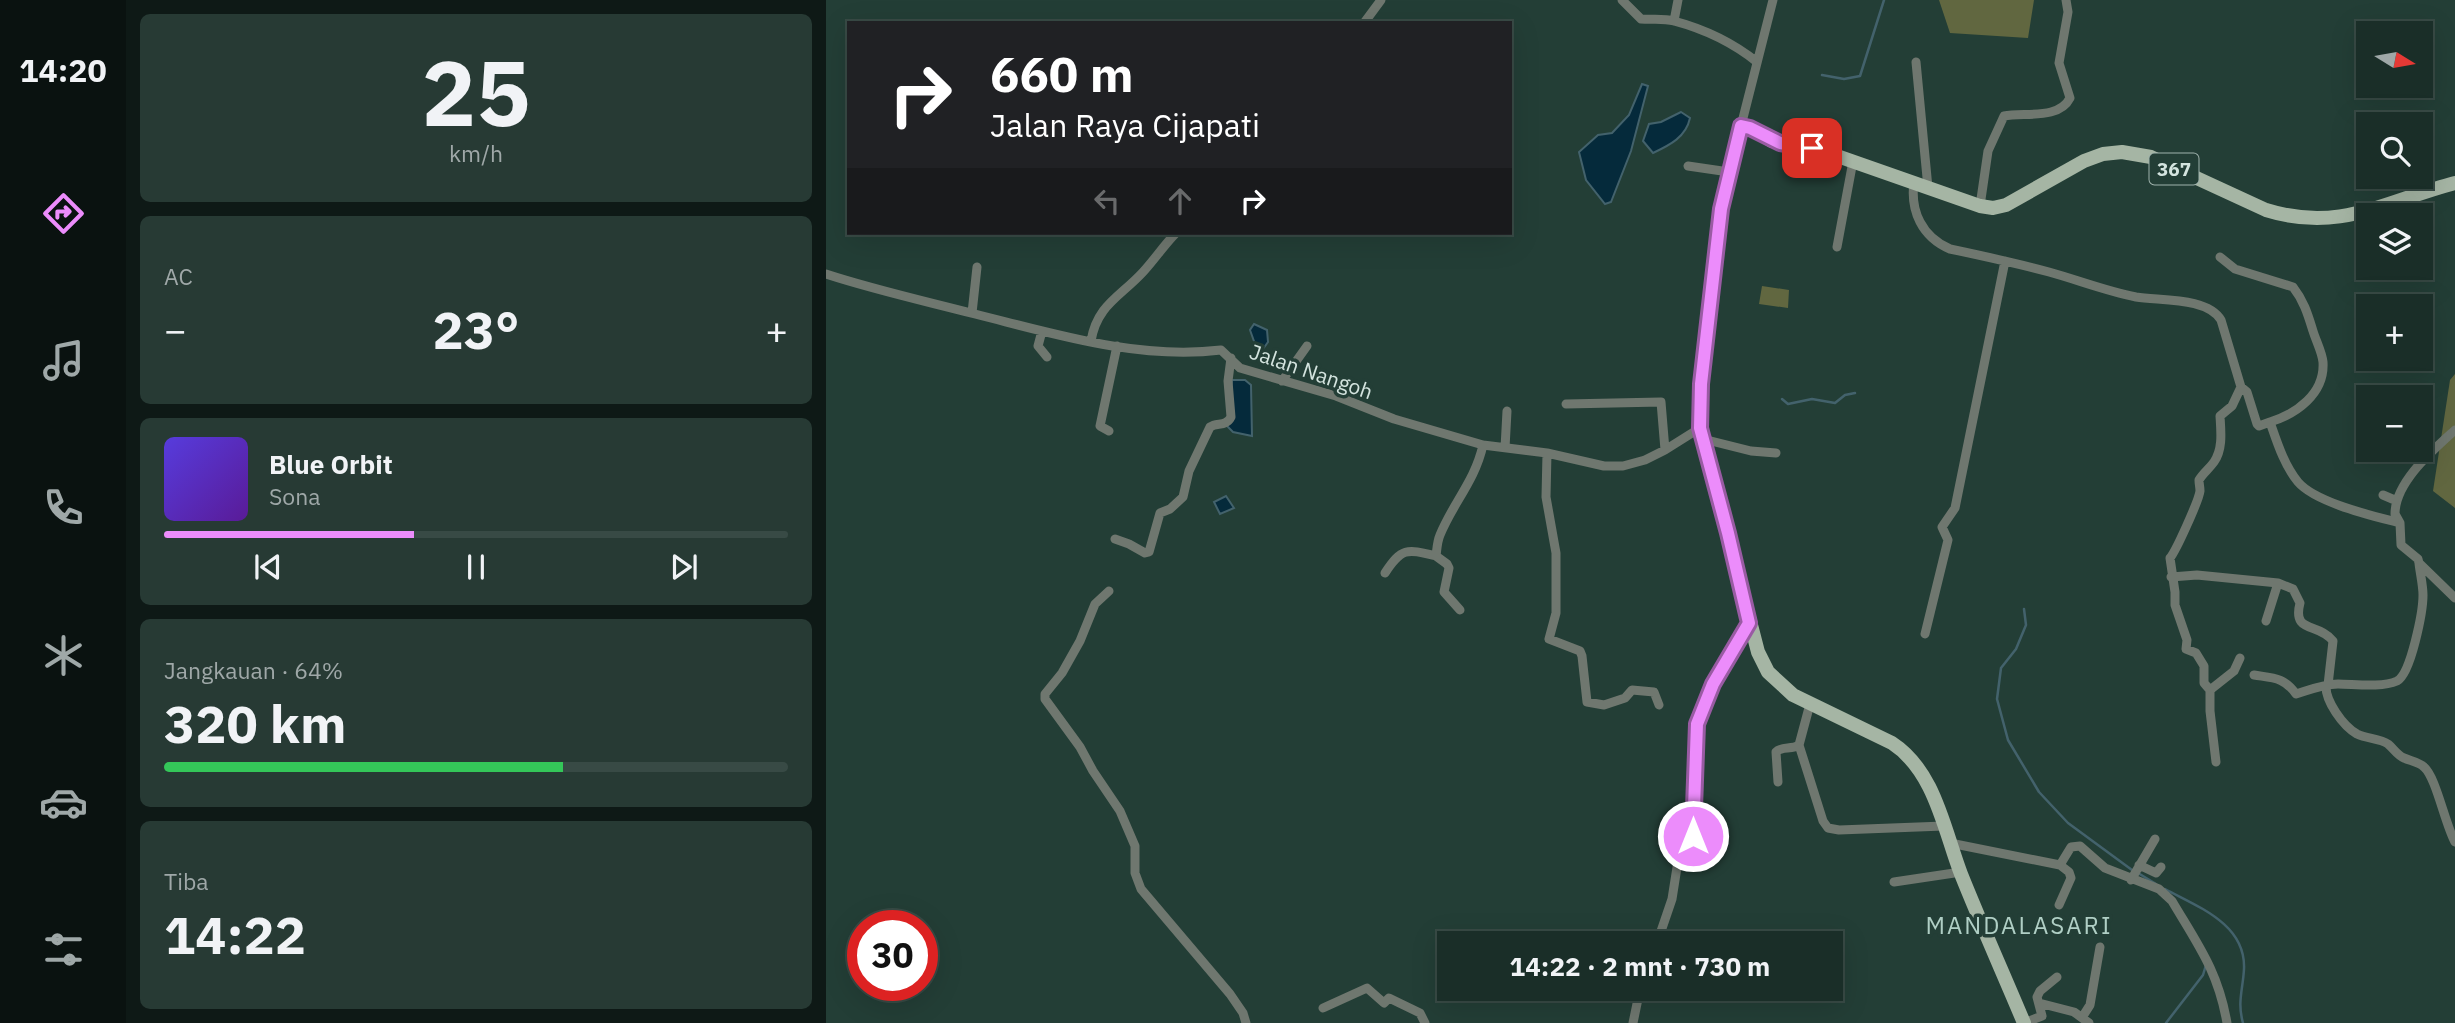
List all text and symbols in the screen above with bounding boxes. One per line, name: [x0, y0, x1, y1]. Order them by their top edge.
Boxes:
north arrow: [2356, 21, 2432, 98]
map controls: [2356, 21, 2433, 462]
text: 25: [421, 33, 531, 151]
text: 660 m: [990, 42, 1134, 105]
text: 14:20: [19, 49, 107, 91]
icon: right: [875, 49, 966, 140]
text: Jalan Raya Cijapati: [990, 104, 1260, 146]
button: search: [2356, 112, 2433, 189]
pin: [1782, 118, 1842, 178]
icon: arrive: [1793, 129, 1831, 167]
text: km/h: [449, 138, 503, 168]
road number: 367: [2150, 154, 2198, 184]
icon: left: [1088, 182, 1126, 220]
icon: ahead: [1161, 182, 1199, 220]
icon: right: [1234, 182, 1272, 220]
icon: directions: [39, 189, 88, 238]
button: layers: [2356, 203, 2433, 280]
text: AC: [164, 261, 193, 291]
button: +: [2356, 294, 2433, 371]
text: 23°: [433, 296, 519, 363]
text: −: [164, 305, 187, 354]
text: +: [765, 305, 788, 354]
icon: music: [39, 336, 88, 385]
street label: Jalan Nangoh: [1246, 337, 1377, 405]
button: −: [2356, 385, 2433, 462]
text: Blue Orbit: [269, 447, 393, 481]
text: Sona: [269, 481, 321, 511]
icon: phone: [39, 483, 88, 532]
icon: previous: [249, 548, 287, 586]
icon: pause: [457, 548, 495, 586]
icon: next: [665, 548, 703, 586]
icon: climate: [39, 631, 88, 680]
text: Jangkauan · 64%: [164, 655, 343, 685]
text: 320 km: [164, 690, 346, 757]
icon: car: [39, 778, 88, 827]
position arrow: [1656, 799, 1730, 873]
text: Tiba: [164, 866, 209, 896]
text: 14:22: [164, 901, 306, 968]
district label: MANDALASARI: [1925, 909, 2113, 941]
speed limit sign: 30: [847, 910, 938, 1001]
icon: filters: [39, 925, 88, 974]
text: 14:22 · 2 mnt · 730 m: [1510, 949, 1770, 983]

